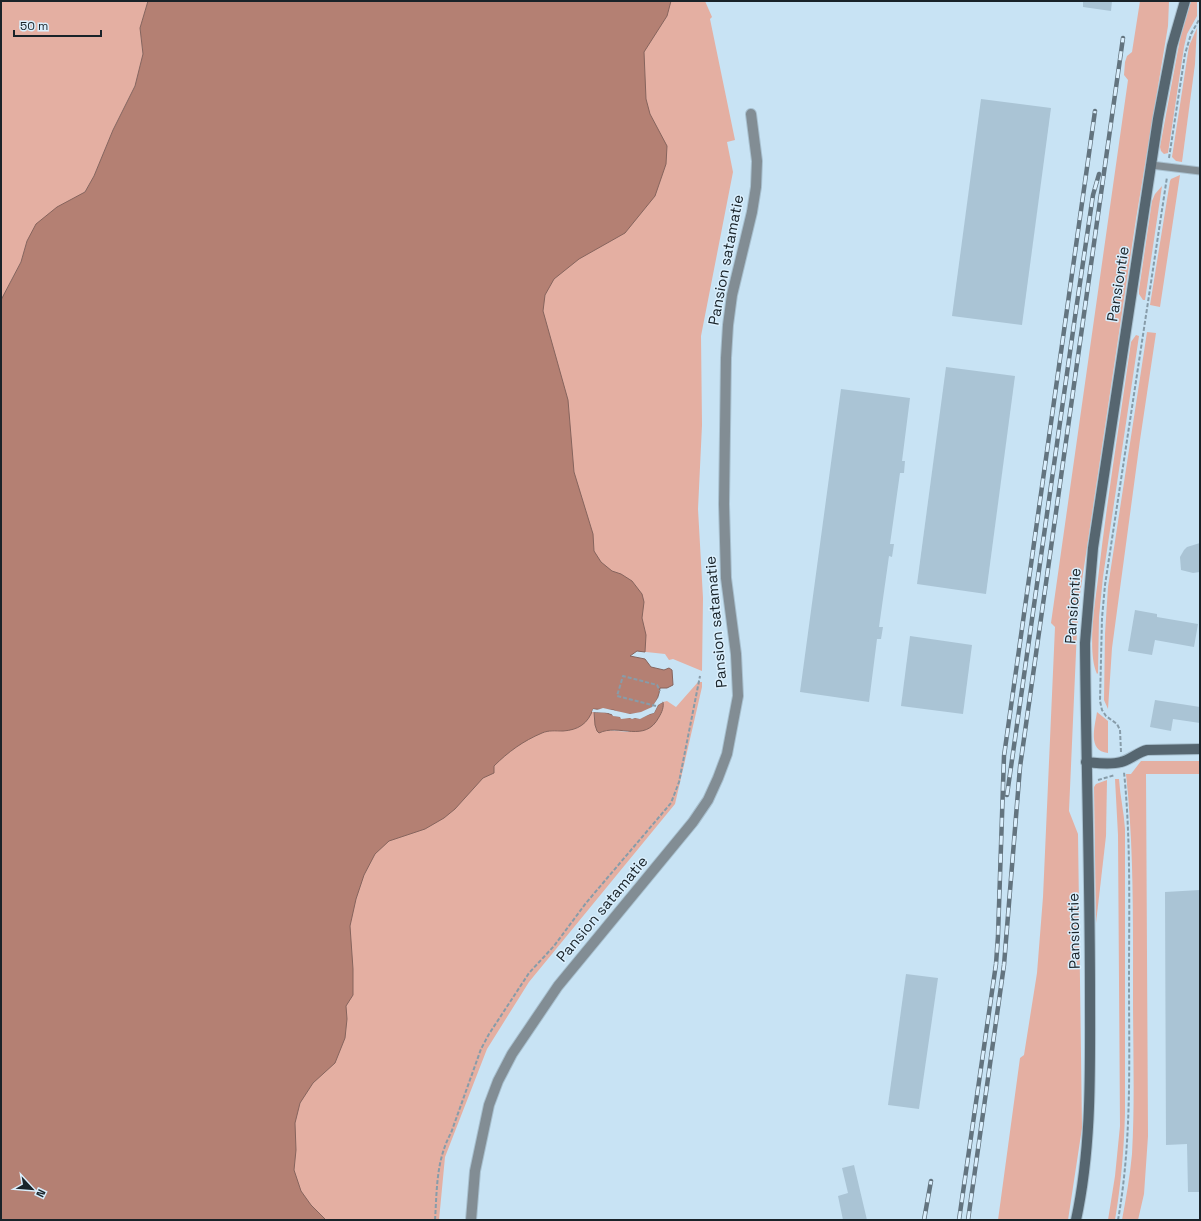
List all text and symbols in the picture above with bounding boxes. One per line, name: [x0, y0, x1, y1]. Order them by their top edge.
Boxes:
scale bar: [14, 12, 101, 38]
text: 50 m: [20, 18, 48, 34]
street label: Pansion satamatie: [704, 193, 748, 327]
street label: Pansiontie: [1102, 245, 1133, 323]
street label: Pansion satamatie: [700, 555, 731, 689]
street label: Pansiontie: [1060, 567, 1085, 645]
street label: Pansion satamatie: [552, 852, 652, 966]
street label: Pansiontie: [1063, 893, 1084, 969]
north arrow: [12, 1169, 52, 1209]
text: N: [33, 1187, 49, 1200]

